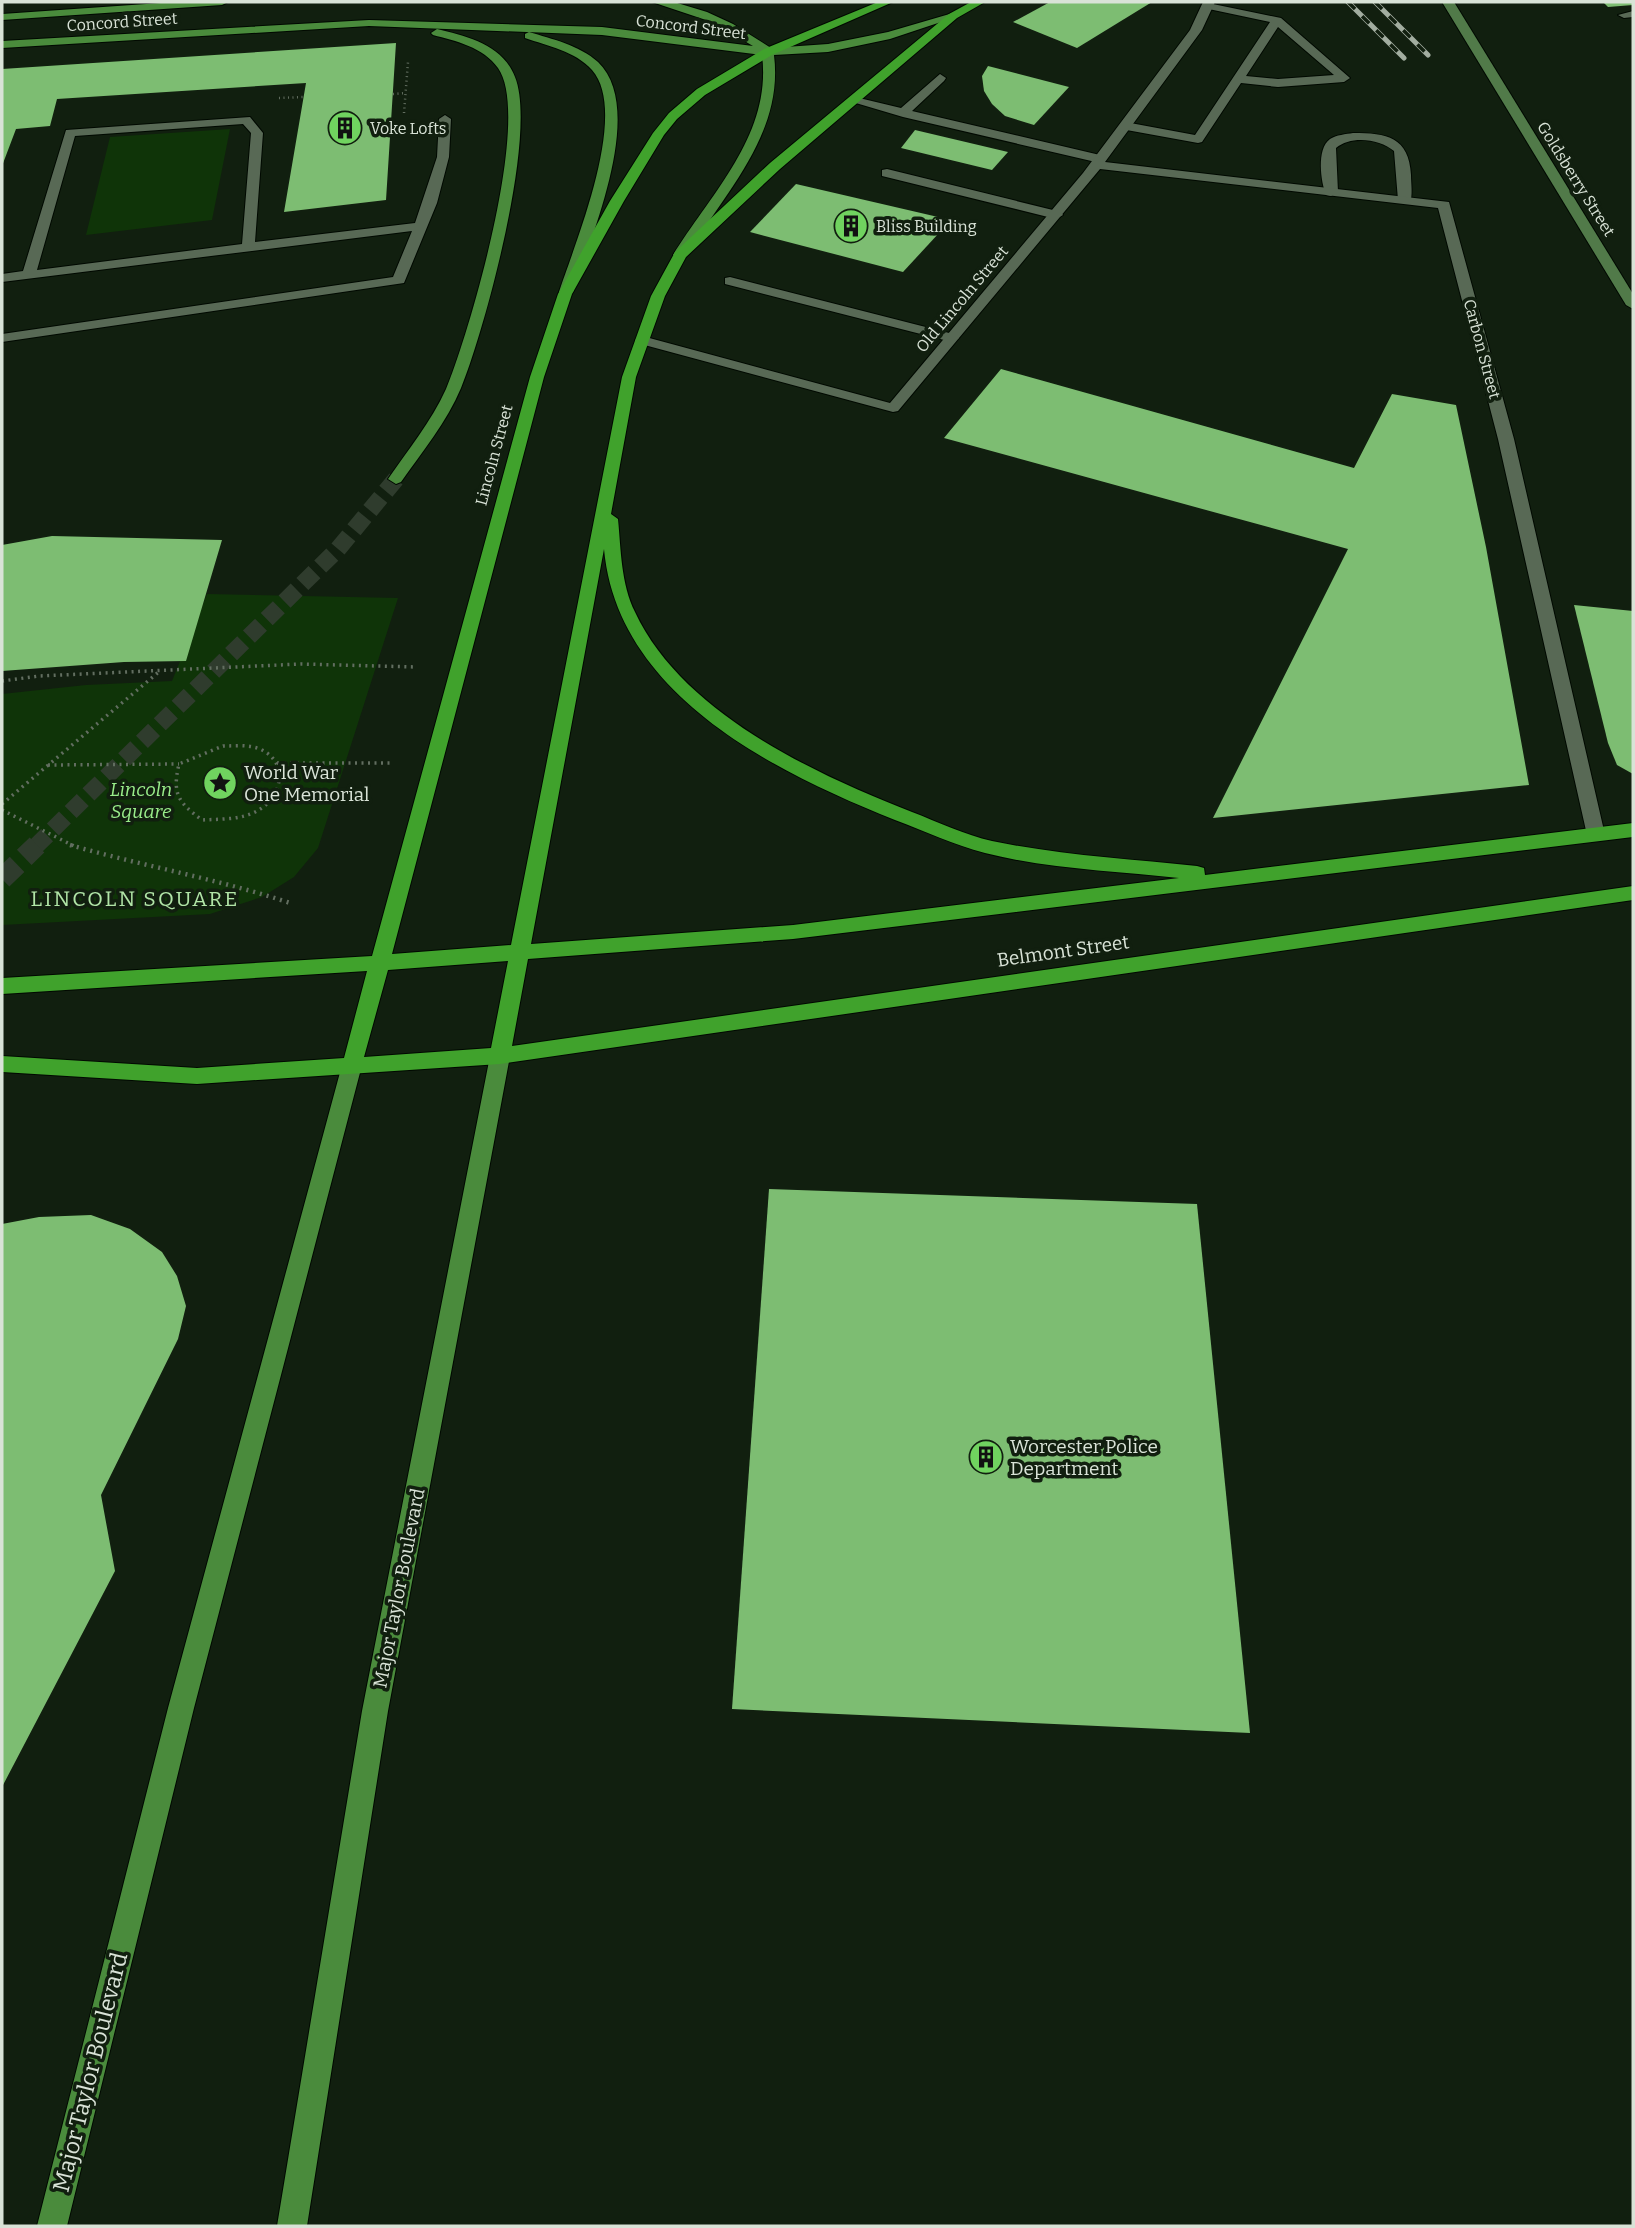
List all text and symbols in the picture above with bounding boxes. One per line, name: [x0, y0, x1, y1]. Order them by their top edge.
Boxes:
street label: Concord Street: [66, 9, 178, 35]
street label: Concord Street: [635, 11, 747, 43]
building icon: Voke Lofts: [326, 109, 364, 147]
street label: Goldsberry Street: [1533, 118, 1619, 240]
place label: Voke Lofts: [370, 119, 446, 138]
building icon: Bliss Building: [832, 207, 870, 245]
place label: Bliss Building: [876, 217, 977, 236]
street label: Old Lincoln Street: [912, 242, 1012, 356]
street label: Carbon Street: [1460, 297, 1504, 401]
street label: Lincoln Street: [471, 402, 517, 508]
place label: World War One Memorial: [244, 761, 370, 806]
place icon: World War One Memorial: [201, 764, 239, 802]
park label: Lincoln Square: [110, 778, 172, 823]
district label: LINCOLN SQUARE: [31, 886, 239, 912]
street label: Belmont Street: [995, 930, 1131, 972]
place label: Worcester Police Department: [1010, 1435, 1158, 1480]
building icon: Worcester Police Department: [967, 1438, 1005, 1476]
street label: Major Taylor Boulevard: [368, 1486, 430, 1690]
street label: Major Taylor Boulevard: [47, 1949, 133, 2195]

